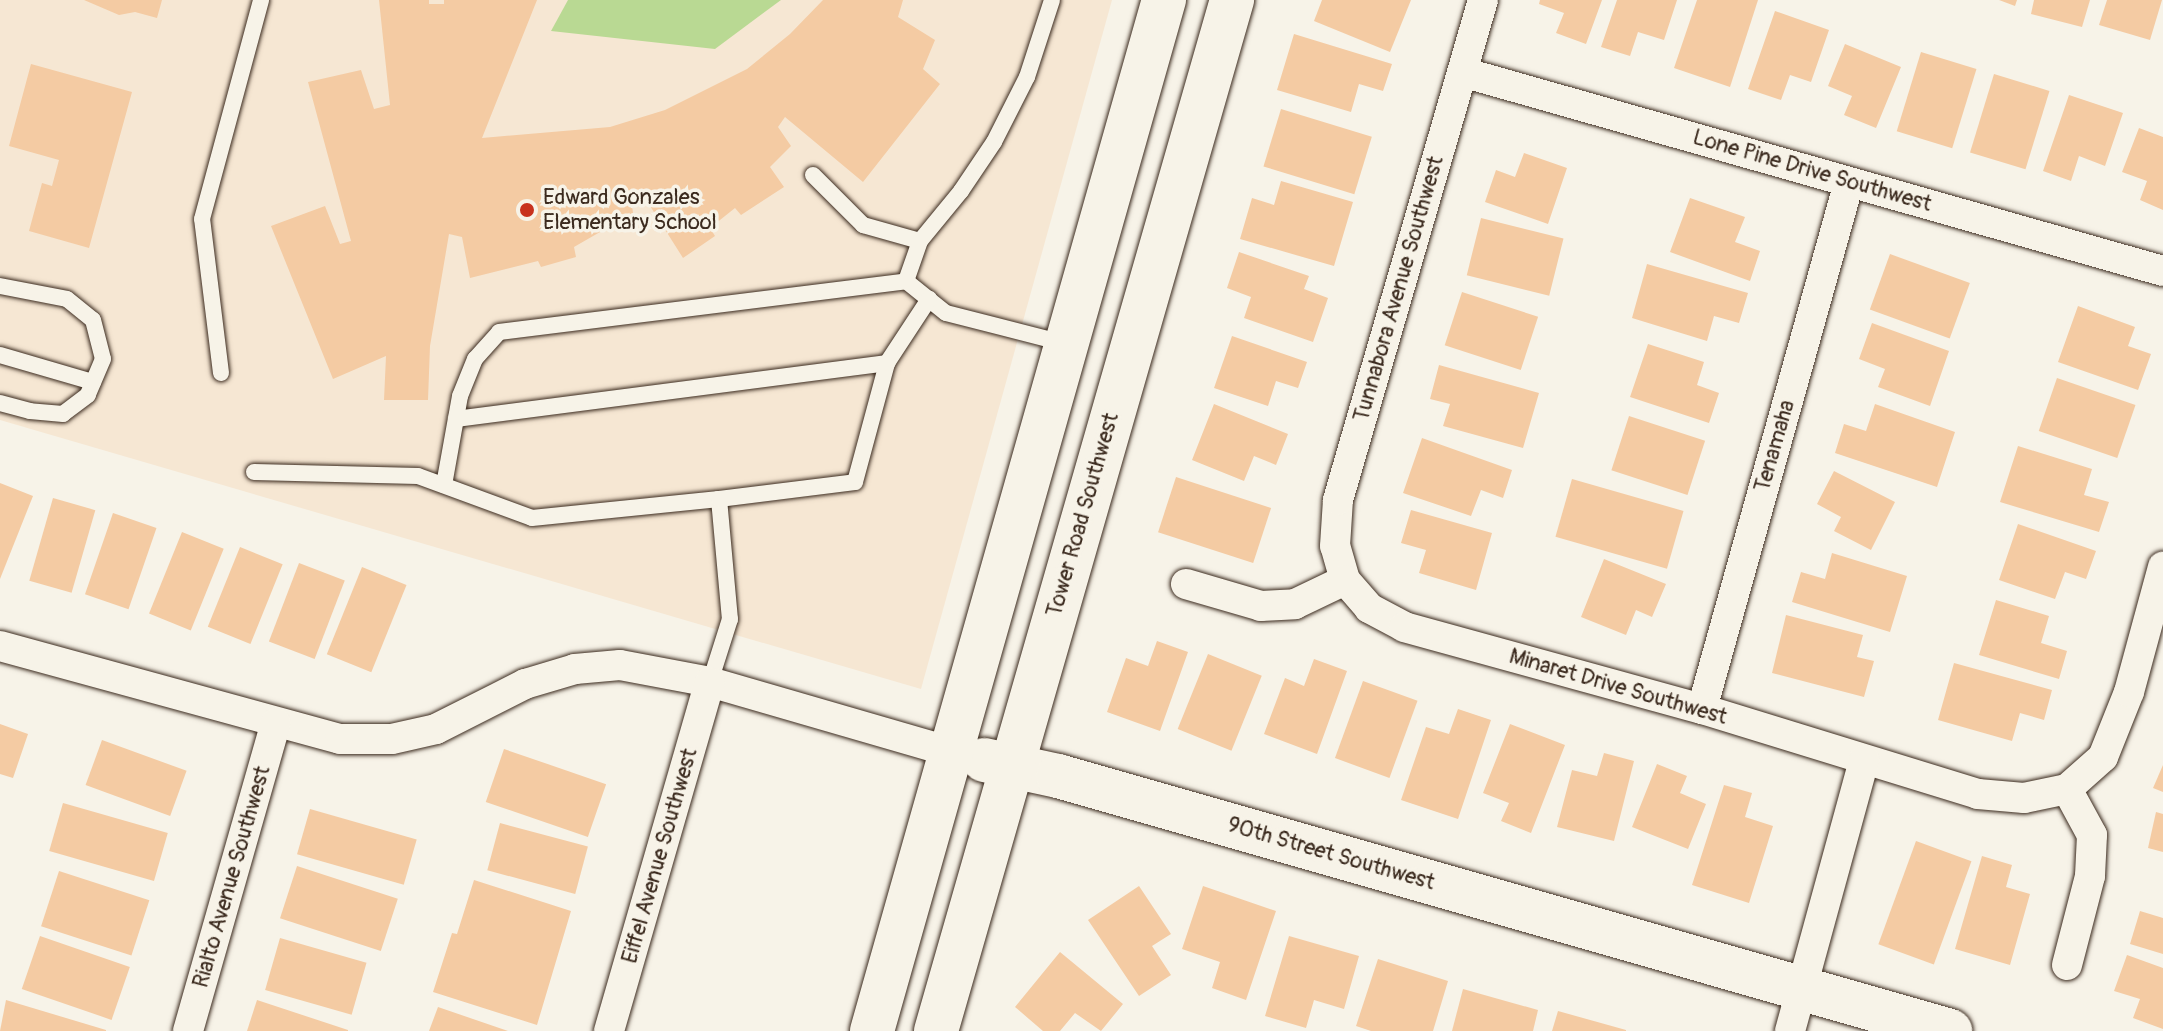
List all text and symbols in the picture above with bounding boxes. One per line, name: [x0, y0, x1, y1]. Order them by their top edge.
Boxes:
street label: Lone Pine Drive Southwest: [1690, 124, 1934, 218]
street label: Tunnabora Avenue Southwest: [1348, 153, 1450, 425]
place label: Edward Gonzales Elementary School: [543, 184, 717, 236]
marker: Edward Gonzales Elementary School: [518, 201, 536, 219]
street label: Tenamaha: [1749, 397, 1801, 495]
street label: Tower Road Southwest: [1041, 410, 1125, 620]
street label: Minaret Drive Southwest: [1506, 643, 1730, 731]
street label: Eiffel Avenue Southwest: [617, 746, 703, 966]
street label: Rialto Avenue Southwest: [188, 763, 276, 991]
street label: 90th Street Southwest: [1224, 812, 1438, 896]

